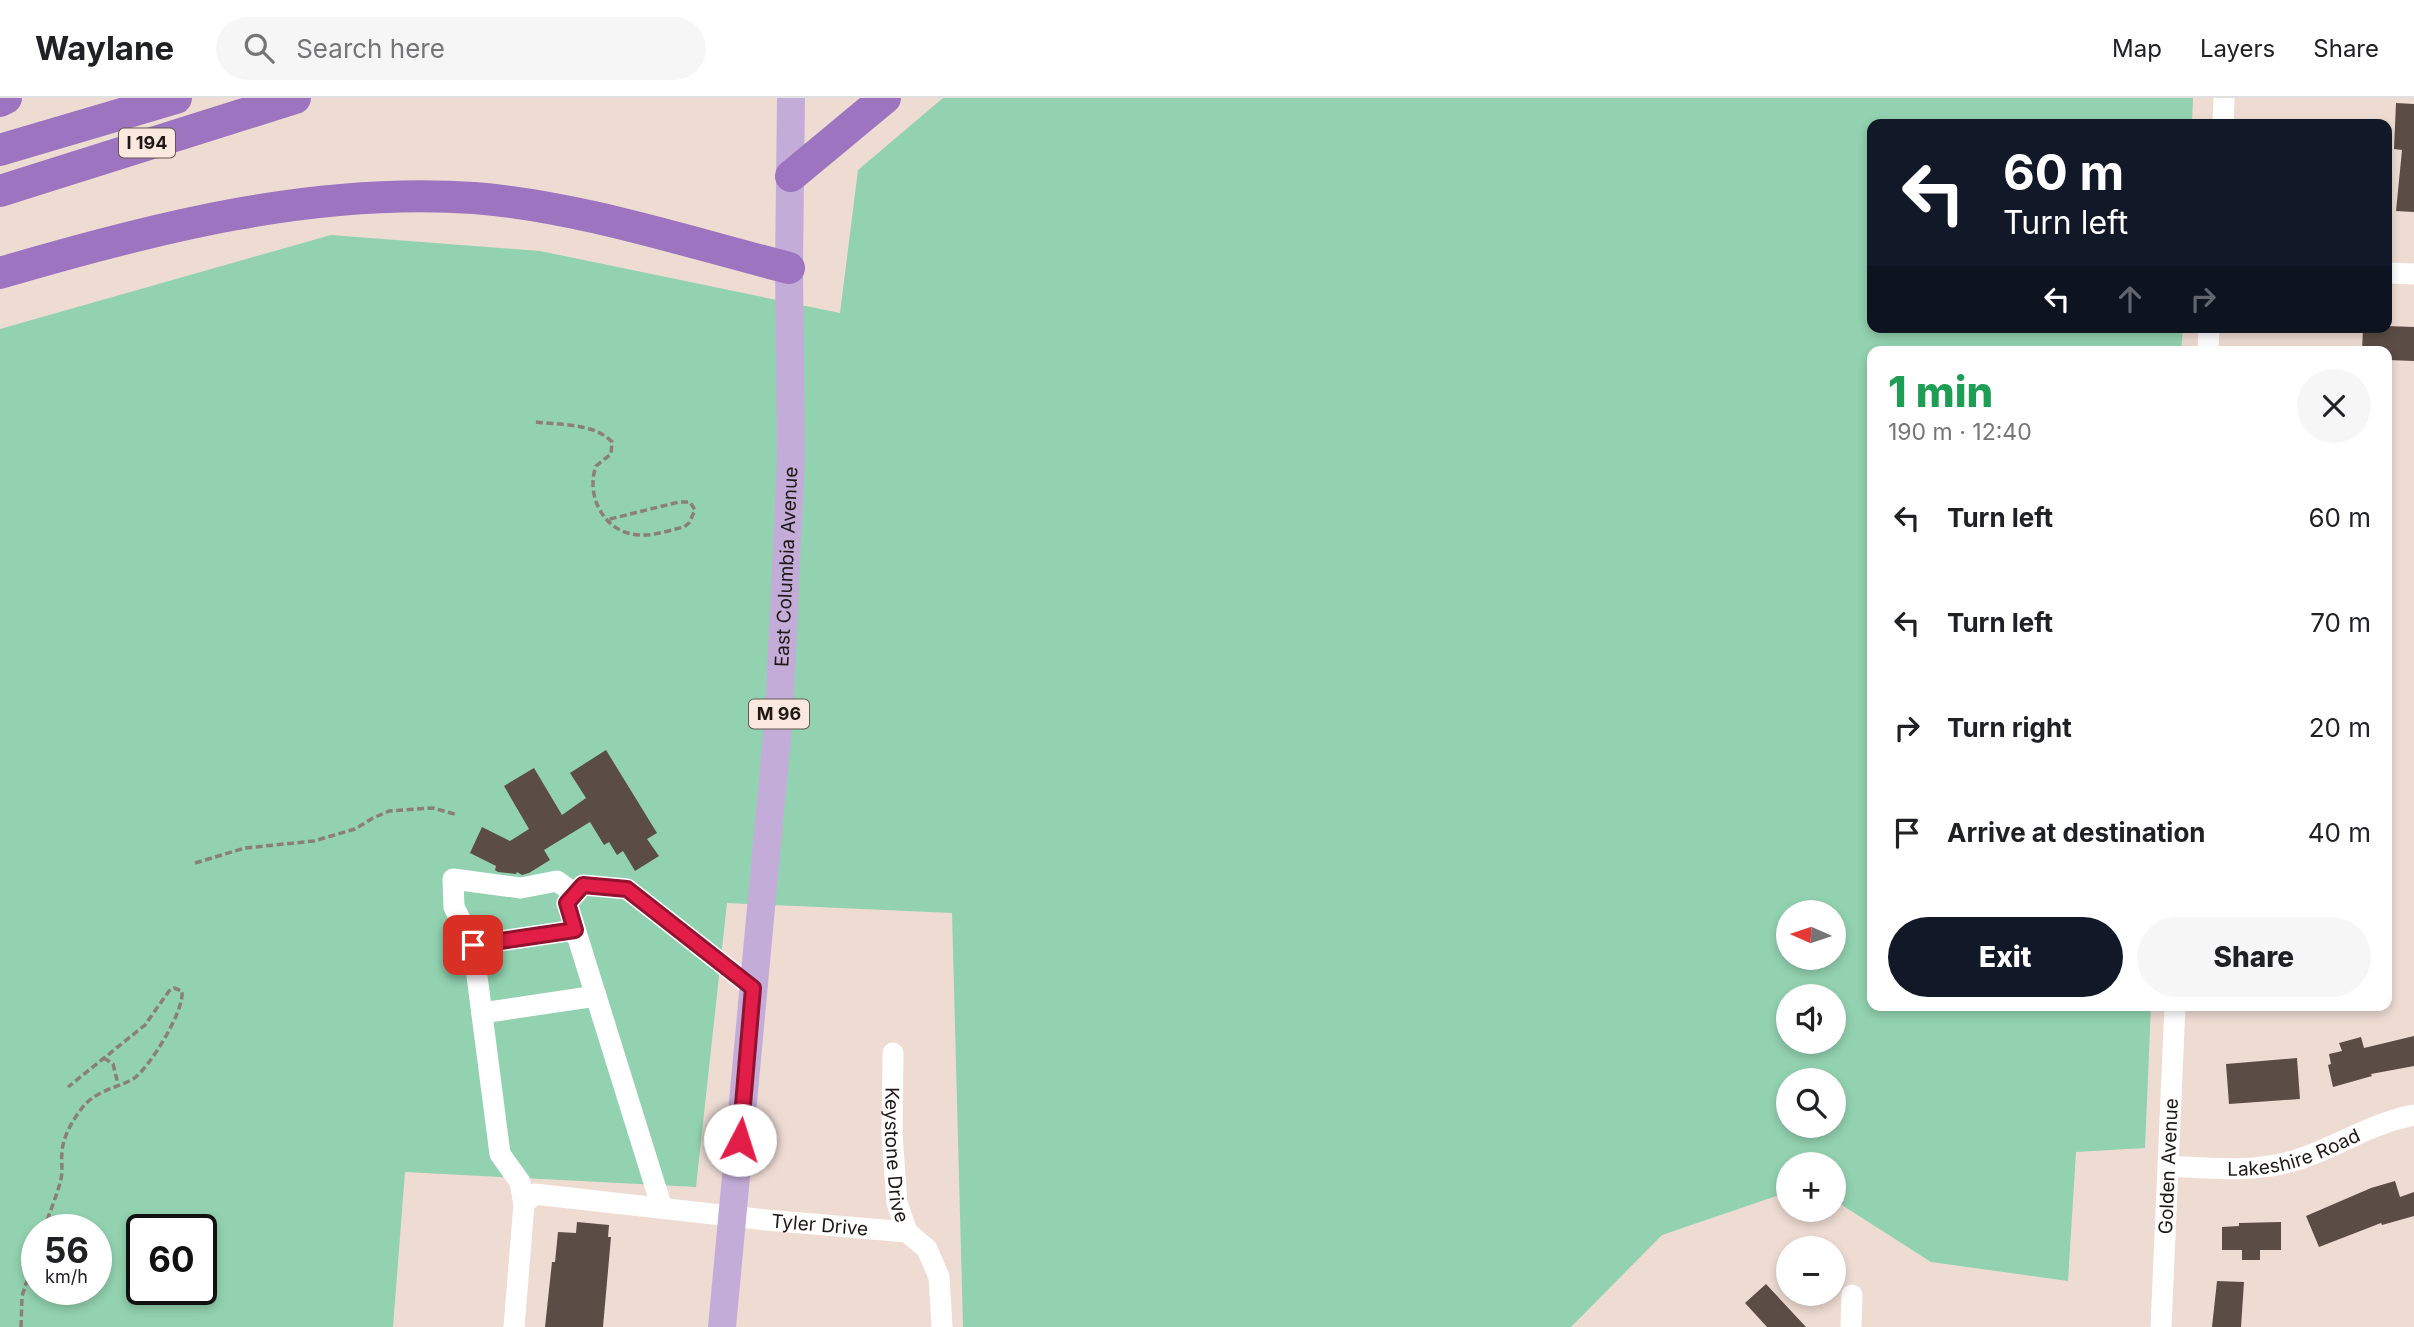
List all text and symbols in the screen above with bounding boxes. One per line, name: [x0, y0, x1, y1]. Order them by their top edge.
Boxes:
search box: [216, 17, 706, 80]
text: Waylane: [35, 28, 174, 68]
icon: search: [240, 29, 278, 67]
text: Search here: [296, 33, 445, 64]
text: Map: [2112, 34, 2162, 63]
text: Layers: [2200, 34, 2275, 63]
text: Share: [2313, 34, 2379, 63]
road number: I 194: [119, 129, 175, 158]
text: 60 m: [2003, 143, 2124, 202]
icon: left: [1888, 147, 1979, 238]
text: Turn left: [2003, 203, 2128, 242]
icon: left: [2038, 280, 2076, 318]
icon: ahead: [2111, 280, 2149, 318]
icon: right: [2184, 280, 2222, 318]
text: 1 min: [1888, 366, 1993, 417]
button: close: [2297, 369, 2371, 443]
text: 190 m · 12:40: [1888, 418, 2032, 446]
street label: East Columbia Avenue: [770, 466, 803, 668]
icon: left: [1888, 499, 1926, 537]
text: Turn left: [1947, 502, 2053, 533]
text: 60 m: [2308, 502, 2371, 533]
icon: left: [1888, 604, 1926, 642]
text: Turn left: [1947, 607, 2053, 638]
text: 70 m: [2310, 607, 2371, 638]
road number: M 96: [749, 700, 809, 728]
icon: right: [1888, 709, 1926, 747]
text: Turn right: [1947, 712, 2072, 743]
text: 20 m: [2309, 712, 2371, 743]
icon: arrive: [1888, 814, 1926, 852]
text: Arrive at destination: [1947, 817, 2206, 848]
text: 40 m: [2308, 817, 2371, 848]
north arrow: [1776, 900, 1846, 970]
map controls: [1776, 900, 1846, 1306]
pin: [443, 915, 503, 975]
button: Exit: [1888, 917, 2123, 997]
button: Share: [2137, 917, 2371, 997]
icon: arrive: [454, 926, 492, 964]
button: sound: [1776, 984, 1846, 1054]
button: search: [1776, 1068, 1846, 1138]
street label: Keystone Drive: [880, 1087, 914, 1226]
street label: Golden Avenue: [2154, 1098, 2183, 1235]
position arrow: [703, 1103, 777, 1177]
street label: Lakeshire Road: [2227, 1124, 2364, 1181]
button: +: [1776, 1152, 1846, 1222]
street label: Tyler Drive: [770, 1209, 869, 1241]
speed limit sign: 60: [126, 1214, 217, 1305]
text: 56: [44, 1229, 89, 1271]
button: −: [1776, 1236, 1846, 1306]
text: km/h: [45, 1266, 88, 1287]

